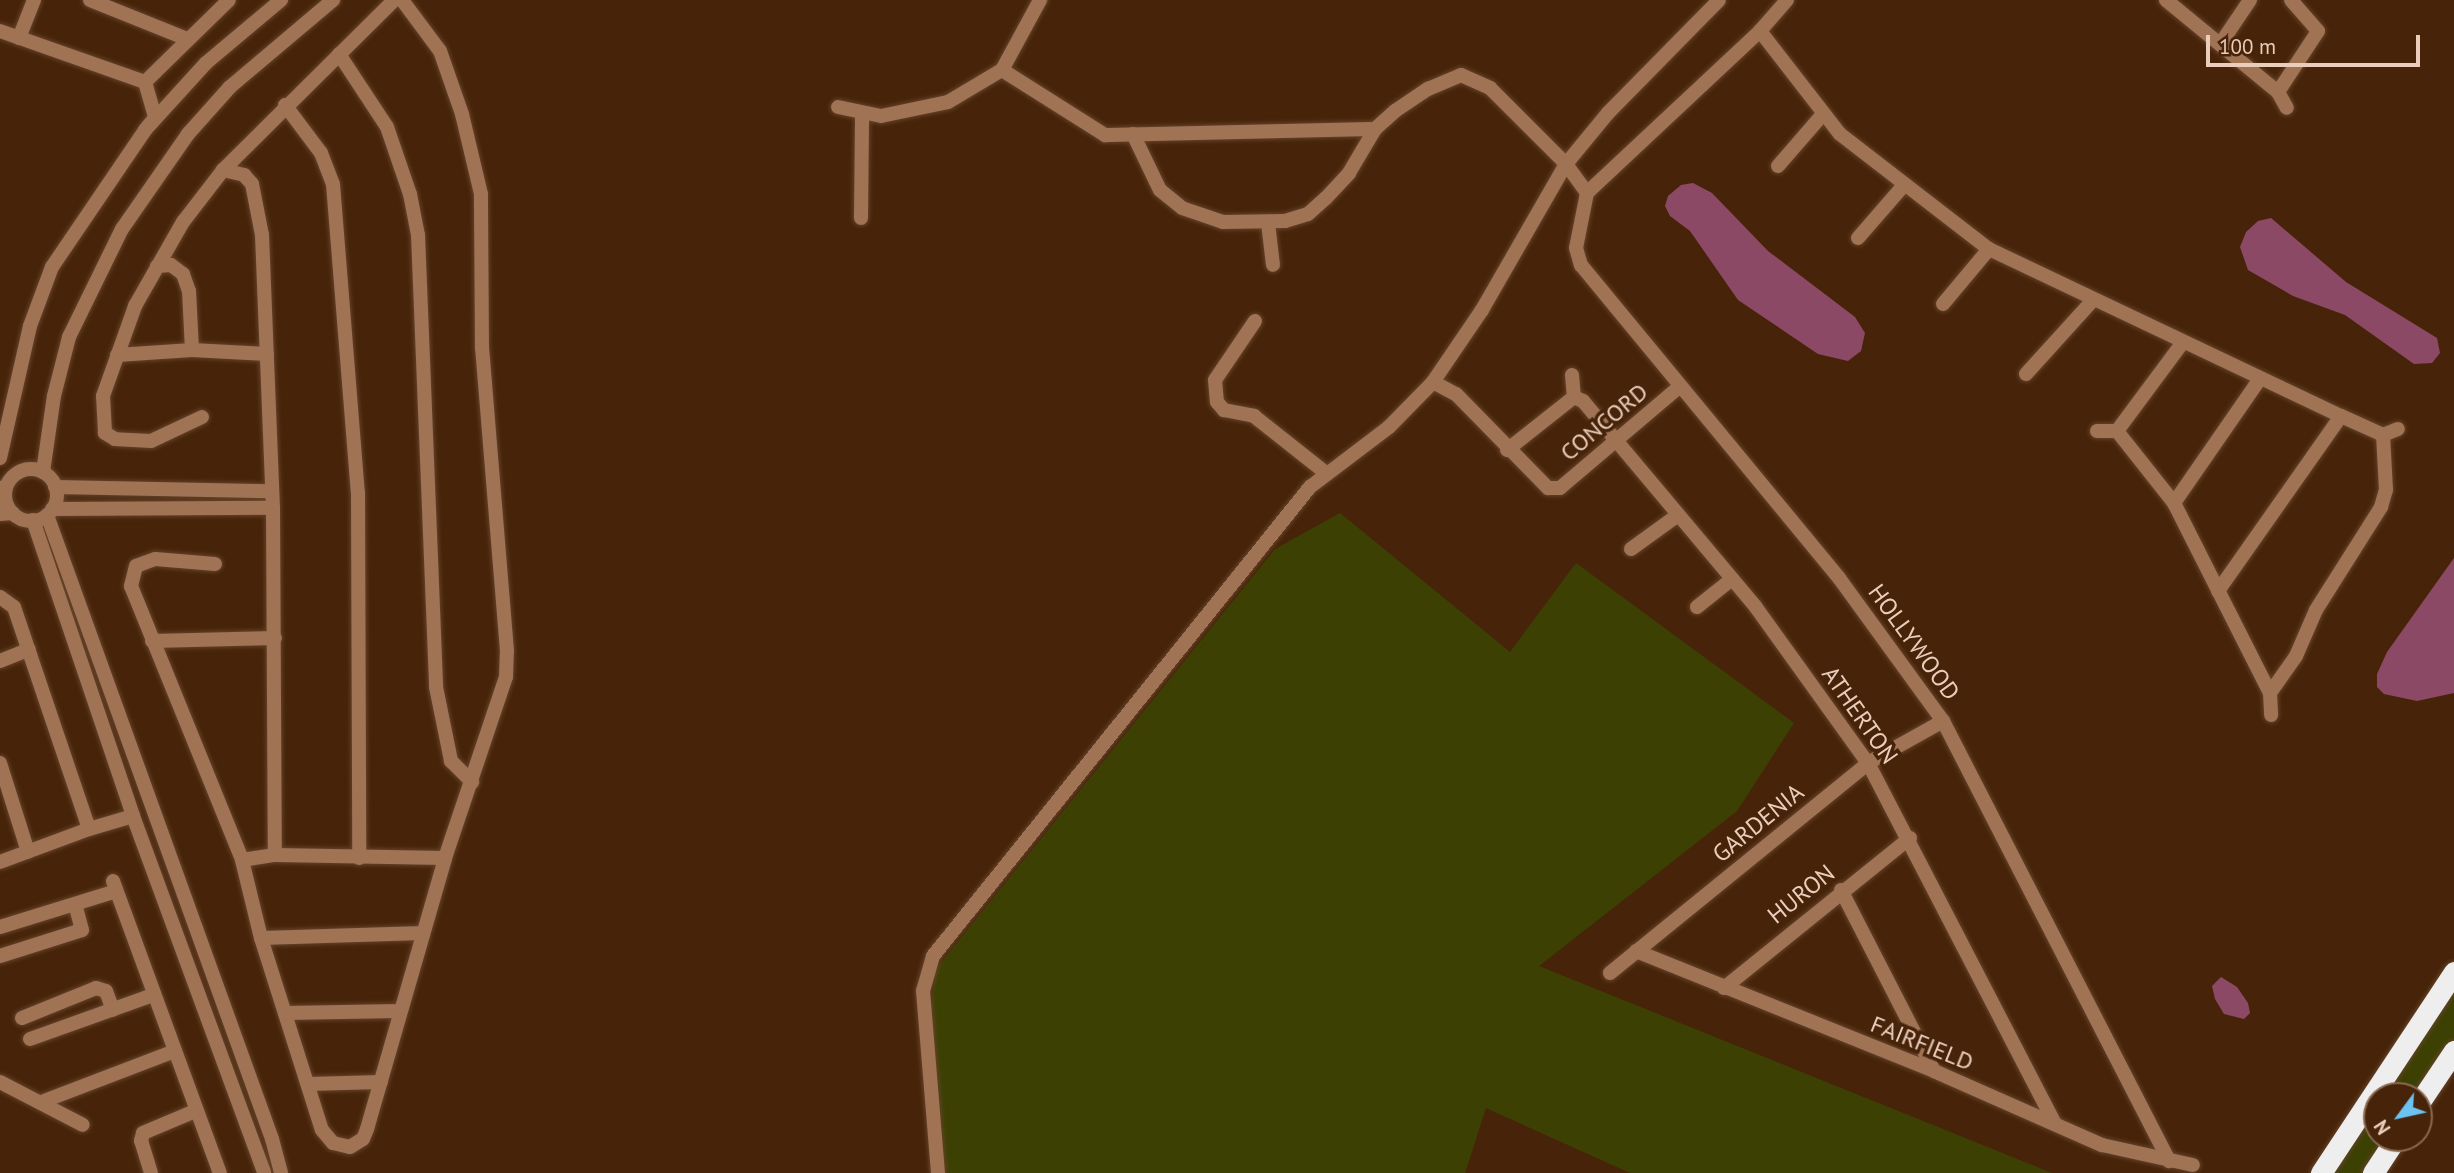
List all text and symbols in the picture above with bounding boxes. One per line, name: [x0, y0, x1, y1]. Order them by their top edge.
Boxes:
scale bar: [2209, 21, 2422, 65]
text: 100 m: [2219, 33, 2276, 60]
street label: CONCORD: [1554, 377, 1654, 467]
street label: HOLLYWOOD: [1862, 578, 1966, 706]
street label: ATHERTON: [1816, 661, 1904, 769]
street label: GARDENIA: [1707, 778, 1809, 868]
street label: HURON: [1762, 858, 1840, 930]
street label: FAIRFIELD: [1867, 1009, 1977, 1077]
north arrow: [2363, 1082, 2433, 1152]
text: N: [2369, 1116, 2396, 1139]

